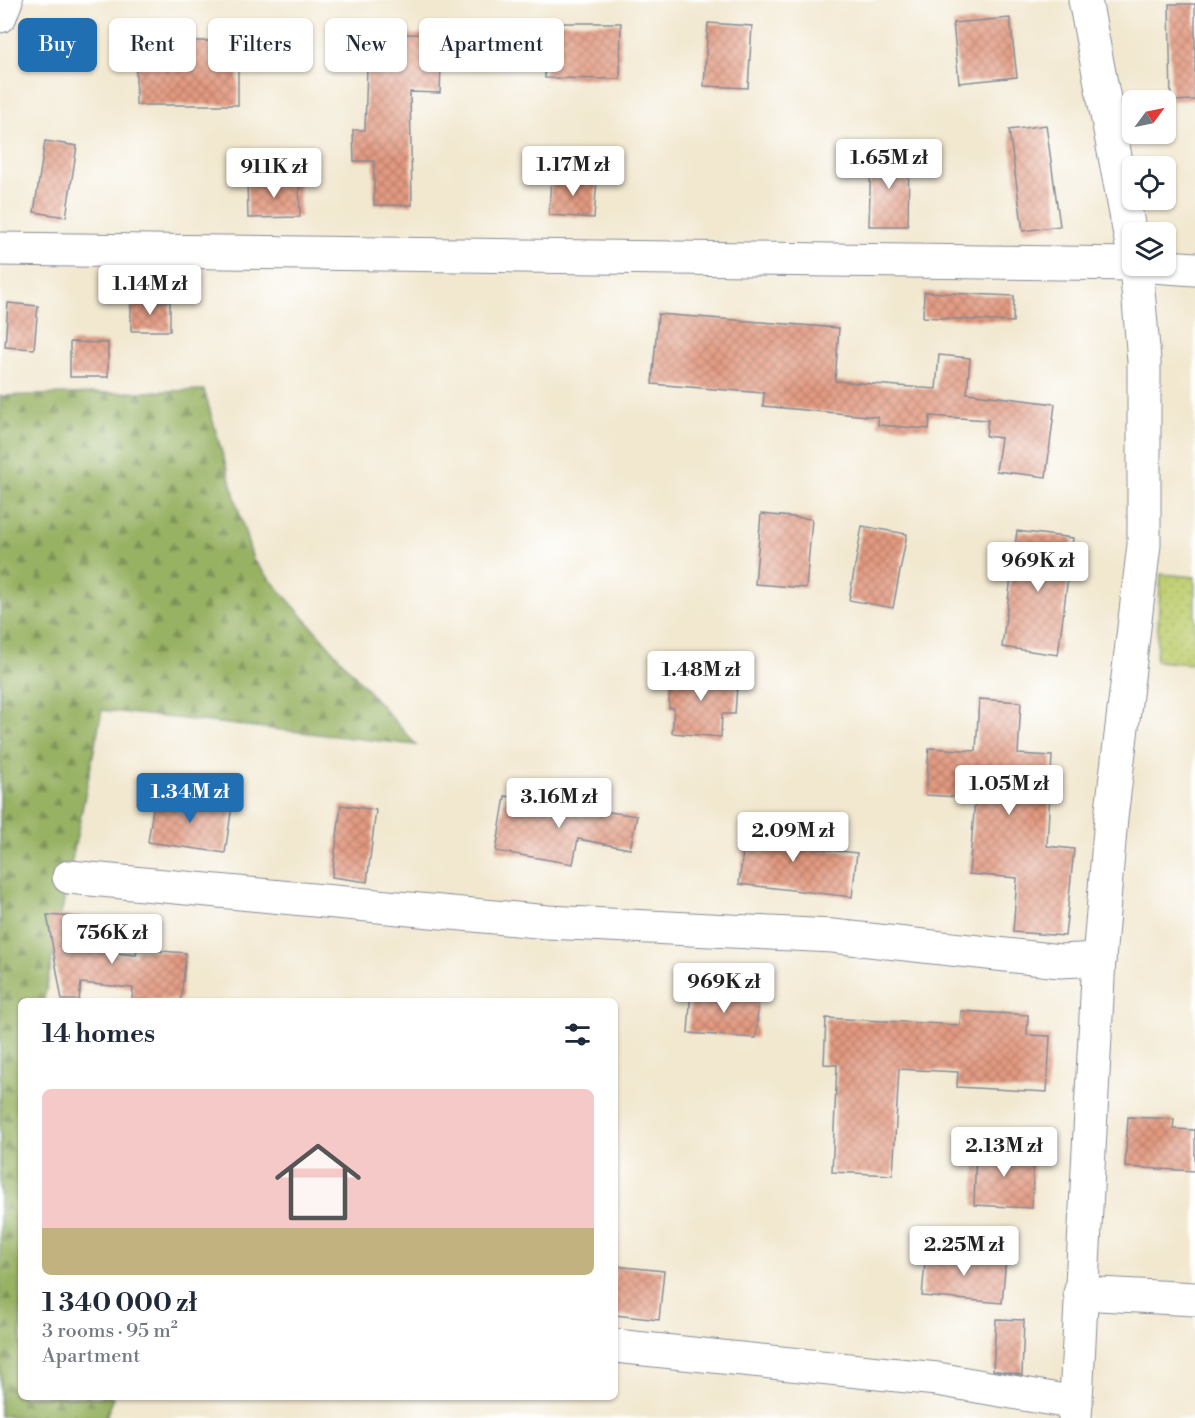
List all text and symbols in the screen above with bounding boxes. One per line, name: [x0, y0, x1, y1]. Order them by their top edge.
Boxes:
chip: Buy: [18, 18, 97, 72]
chip: Rent: [109, 18, 196, 72]
chip: Filters: [208, 18, 313, 72]
chip: New: [325, 18, 407, 72]
chip: Apartment: [419, 18, 564, 72]
north arrow: [1122, 90, 1176, 144]
map controls: [1122, 90, 1176, 276]
pin: 1.65M zł: [827, 139, 951, 190]
pin: 1.17M zł: [511, 146, 635, 197]
text: 1.65M zł: [850, 146, 928, 171]
pin: 911K zł: [219, 148, 329, 199]
text: 1.17M zł: [536, 153, 610, 178]
text: 911K zł: [240, 155, 308, 180]
button: locate: [1122, 156, 1176, 210]
button: layers: [1122, 222, 1176, 276]
pin: 1.14M zł: [88, 265, 212, 316]
text: 1.14M zł: [112, 272, 188, 297]
pin: 969K zł: [983, 542, 1093, 593]
text: 969K zł: [1001, 549, 1075, 574]
pin: 1.48M zł: [639, 651, 763, 702]
text: 1.48M zł: [661, 658, 741, 683]
pin: 1.05M zł: [947, 765, 1071, 816]
text: 1.05M zł: [969, 772, 1049, 797]
pin: 1.34M zł: [128, 773, 252, 824]
pin: 3.16M zł: [497, 778, 621, 829]
text: 1.34M zł: [151, 780, 229, 805]
text: 3.16M zł: [521, 785, 598, 810]
pin: 2.09M zł: [731, 812, 855, 863]
text: 2.09M zł: [752, 819, 834, 844]
pin: 756K zł: [57, 914, 167, 965]
text: 756K zł: [76, 921, 148, 946]
pin: 969K zł: [669, 963, 779, 1014]
text: 969K zł: [687, 970, 761, 995]
text: 14 homes: [42, 1018, 155, 1050]
icon: filters: [561, 1018, 594, 1051]
pin: 2.13M zł: [942, 1127, 1066, 1178]
icon: home: [264, 1128, 372, 1236]
text: 2.13M zł: [965, 1134, 1043, 1159]
pin: 2.25M zł: [902, 1226, 1026, 1277]
text: 2.25M zł: [924, 1233, 1004, 1258]
text: 1 340 000 zł: [42, 1287, 197, 1319]
text: 3 rooms · 95 m²: [42, 1319, 178, 1344]
text: Apartment: [42, 1344, 140, 1369]

